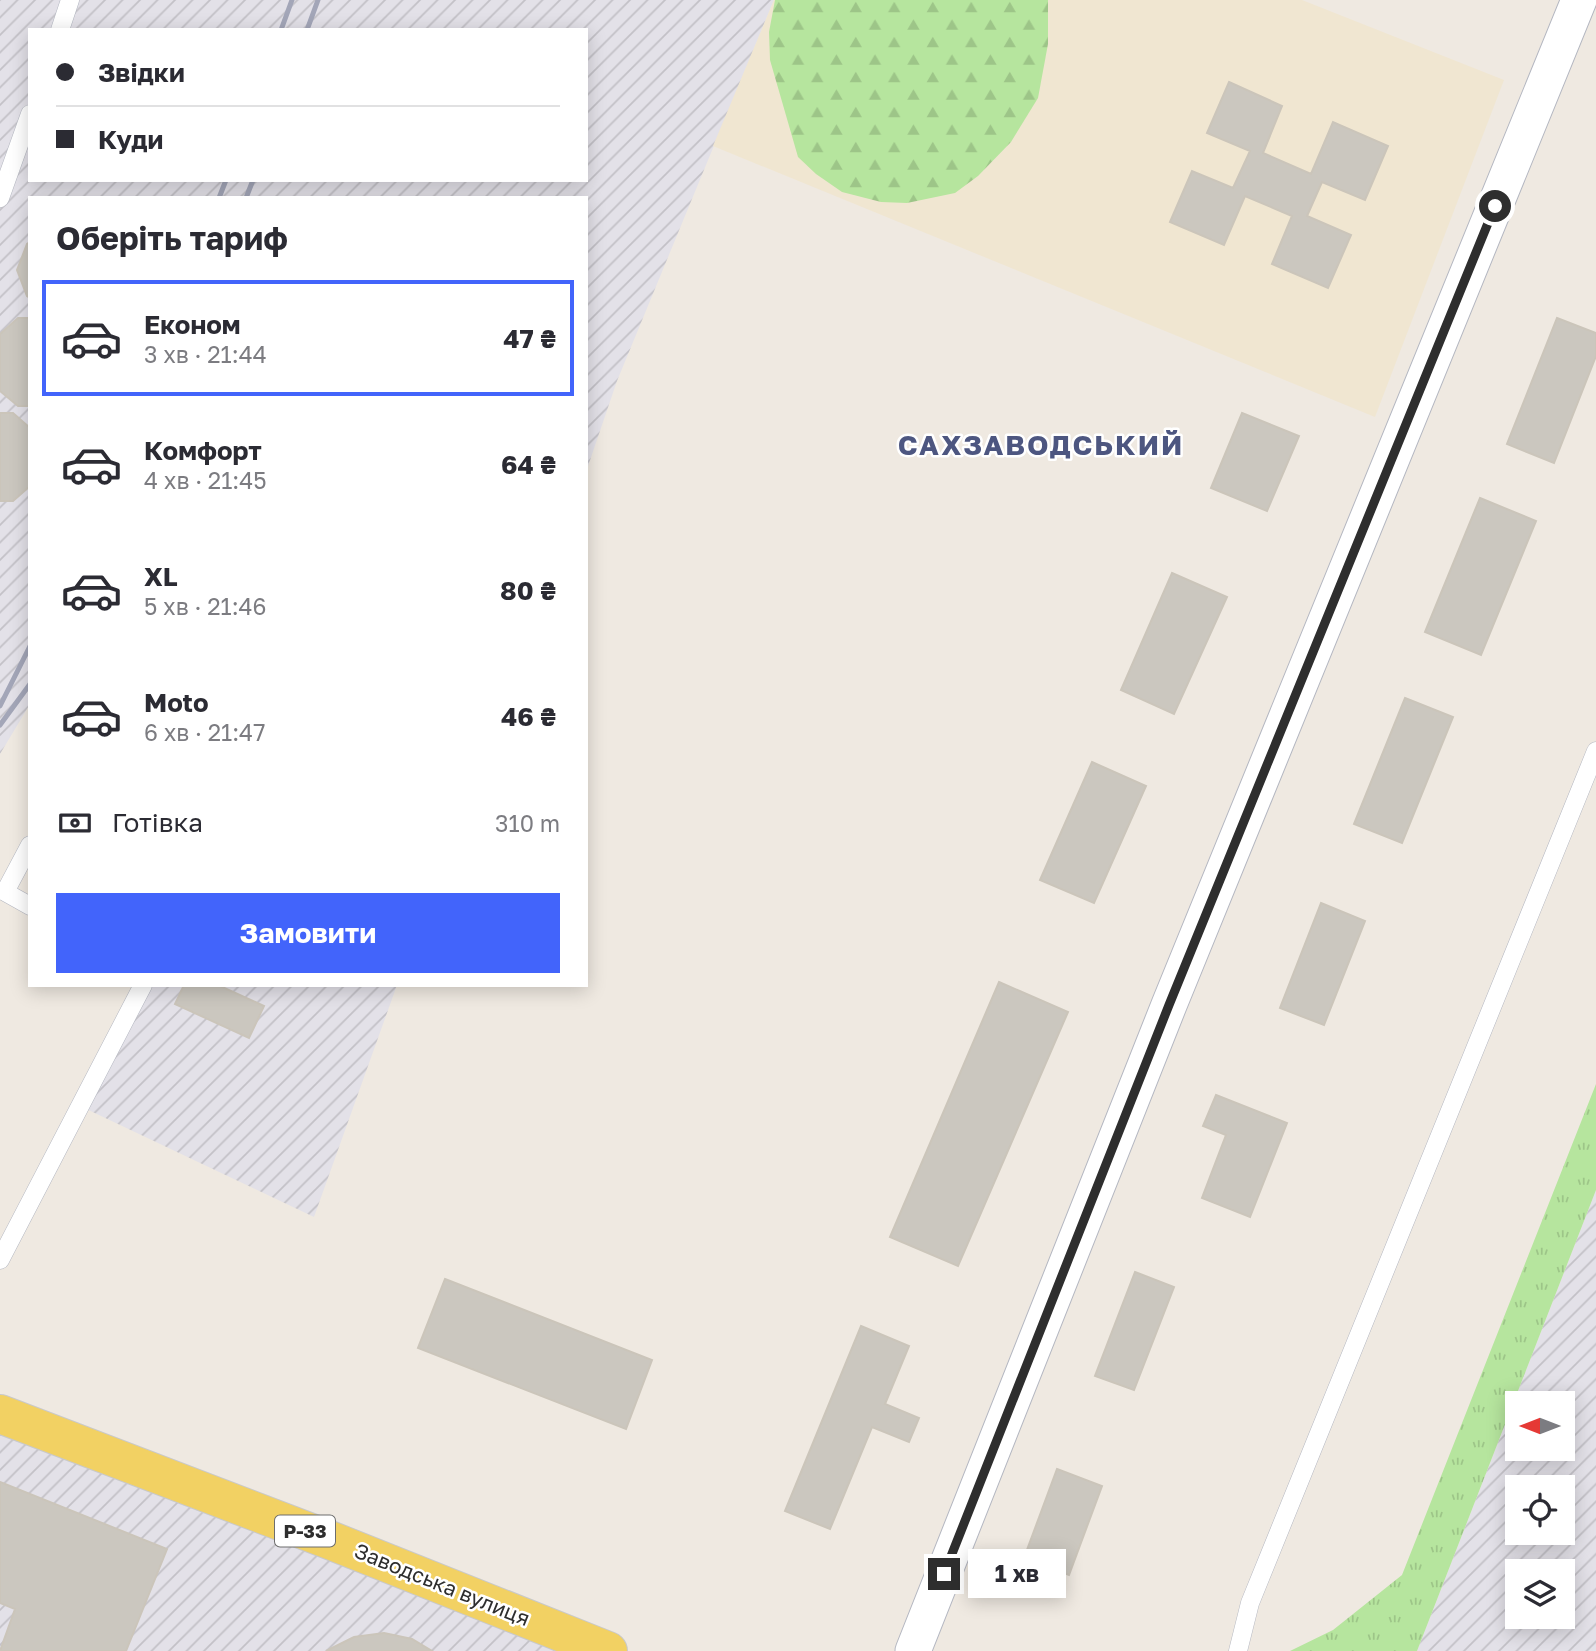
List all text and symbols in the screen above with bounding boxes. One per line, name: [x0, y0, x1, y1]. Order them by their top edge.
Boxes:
text: Звідки: [98, 57, 185, 88]
text: Куди: [98, 124, 163, 155]
route start: [1479, 190, 1511, 222]
text: Оберіть тариф: [56, 219, 288, 257]
icon: car: [60, 307, 123, 370]
text: Економ: [144, 309, 241, 340]
text: 47 ₴: [503, 323, 556, 354]
text: 3 хв · 21:44: [144, 340, 267, 368]
district label: САХЗАВОДСЬКИЙ: [898, 428, 1184, 461]
icon: car: [60, 433, 123, 496]
text: Комфорт: [144, 435, 262, 466]
text: 64 ₴: [501, 449, 556, 480]
text: 4 хв · 21:45: [144, 466, 267, 494]
icon: car: [60, 559, 123, 622]
text: XL: [144, 561, 178, 592]
text: 80 ₴: [500, 575, 556, 606]
text: 5 хв · 21:46: [144, 592, 266, 620]
icon: car: [60, 685, 123, 748]
text: Moto: [144, 687, 209, 718]
text: 46 ₴: [501, 701, 556, 732]
text: 6 хв · 21:47: [144, 718, 265, 746]
icon: cash: [56, 804, 94, 842]
text: Готівка: [112, 807, 203, 838]
text: 310 m: [495, 809, 560, 837]
button: Замовити: [56, 893, 560, 973]
north arrow: [1505, 1391, 1575, 1461]
map controls: [1505, 1391, 1575, 1629]
button: locate: [1505, 1475, 1575, 1545]
road number: Р-33: [275, 1516, 335, 1546]
street label: Заводська вулиця: [351, 1537, 534, 1631]
callout: 1 хв: [968, 1550, 1066, 1598]
route end: [928, 1558, 960, 1590]
text: 1 хв: [995, 1559, 1039, 1587]
button: layers: [1505, 1559, 1575, 1629]

